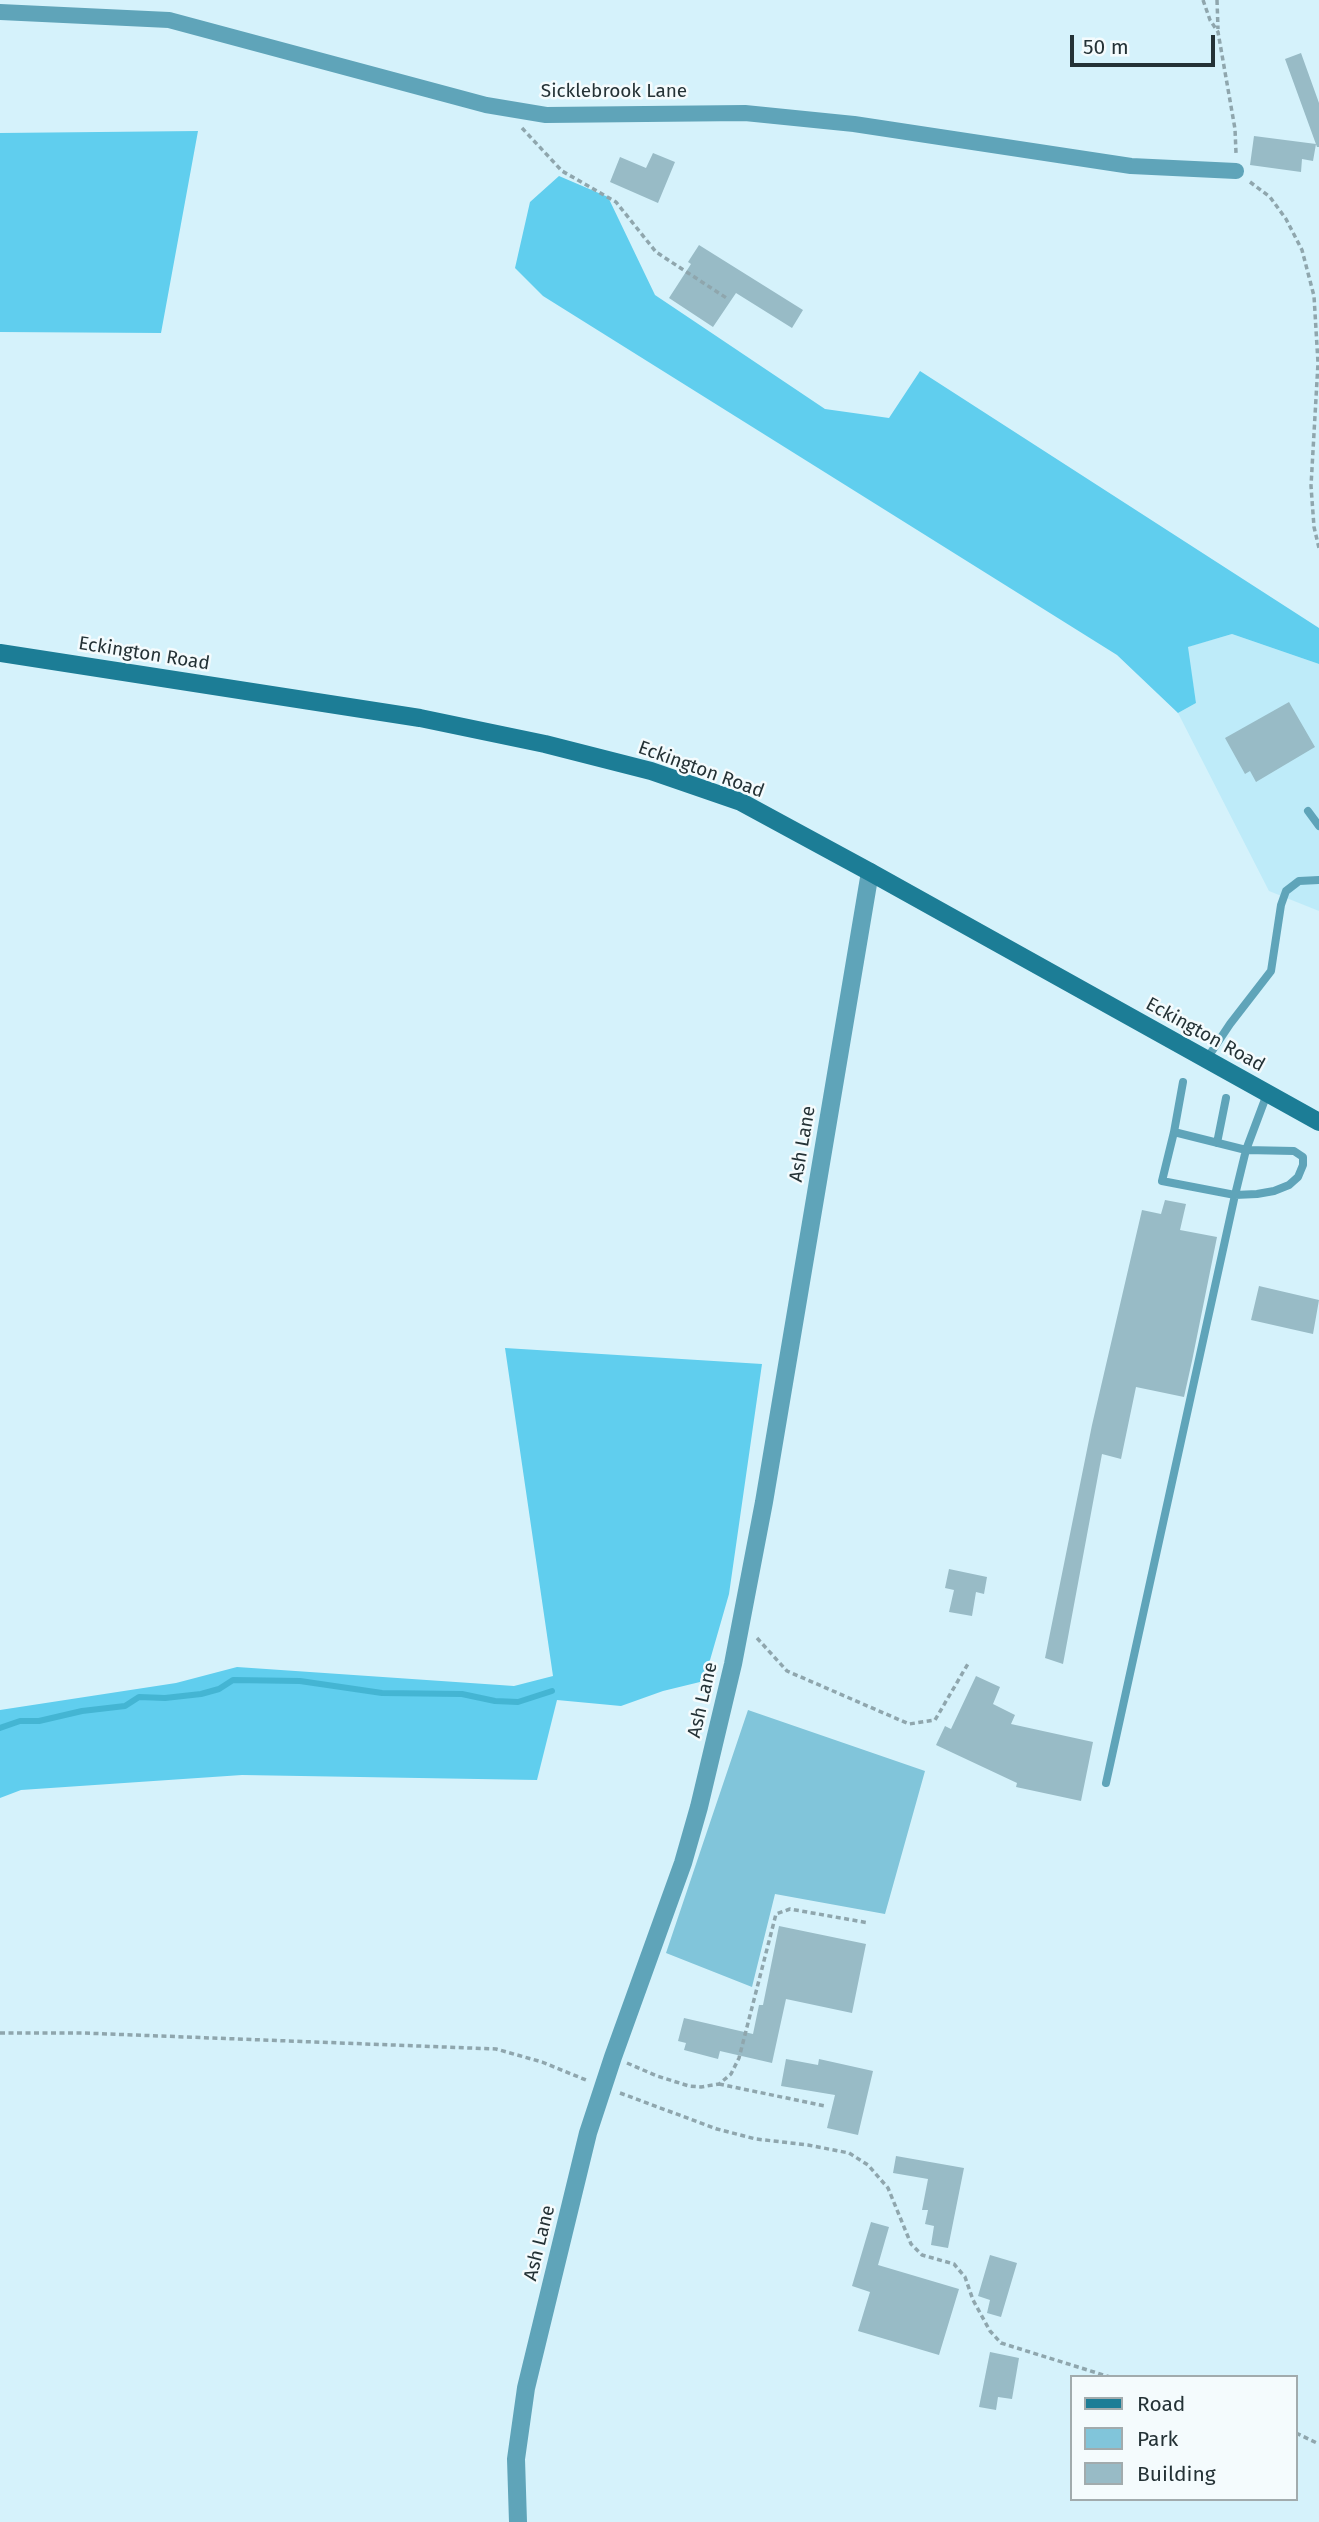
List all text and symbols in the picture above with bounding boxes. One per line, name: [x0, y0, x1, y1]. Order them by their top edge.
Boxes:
scale bar: [1074, 21, 1219, 65]
text: 50 m: [1083, 34, 1129, 60]
street label: Sicklebrook Lane: [541, 81, 687, 103]
street label: Eckington Road: [77, 632, 211, 676]
street label: Eckington Road: [635, 737, 767, 803]
street label: Eckington Road: [1141, 993, 1269, 1077]
street label: Ash Lane: [785, 1104, 821, 1184]
street label: Ash Lane: [683, 1660, 723, 1740]
street label: Ash Lane: [520, 2203, 560, 2283]
legend: [1070, 2375, 1298, 2501]
text: Road: [1137, 2391, 1185, 2417]
text: Park: [1137, 2426, 1178, 2452]
text: Building: [1137, 2461, 1216, 2487]

